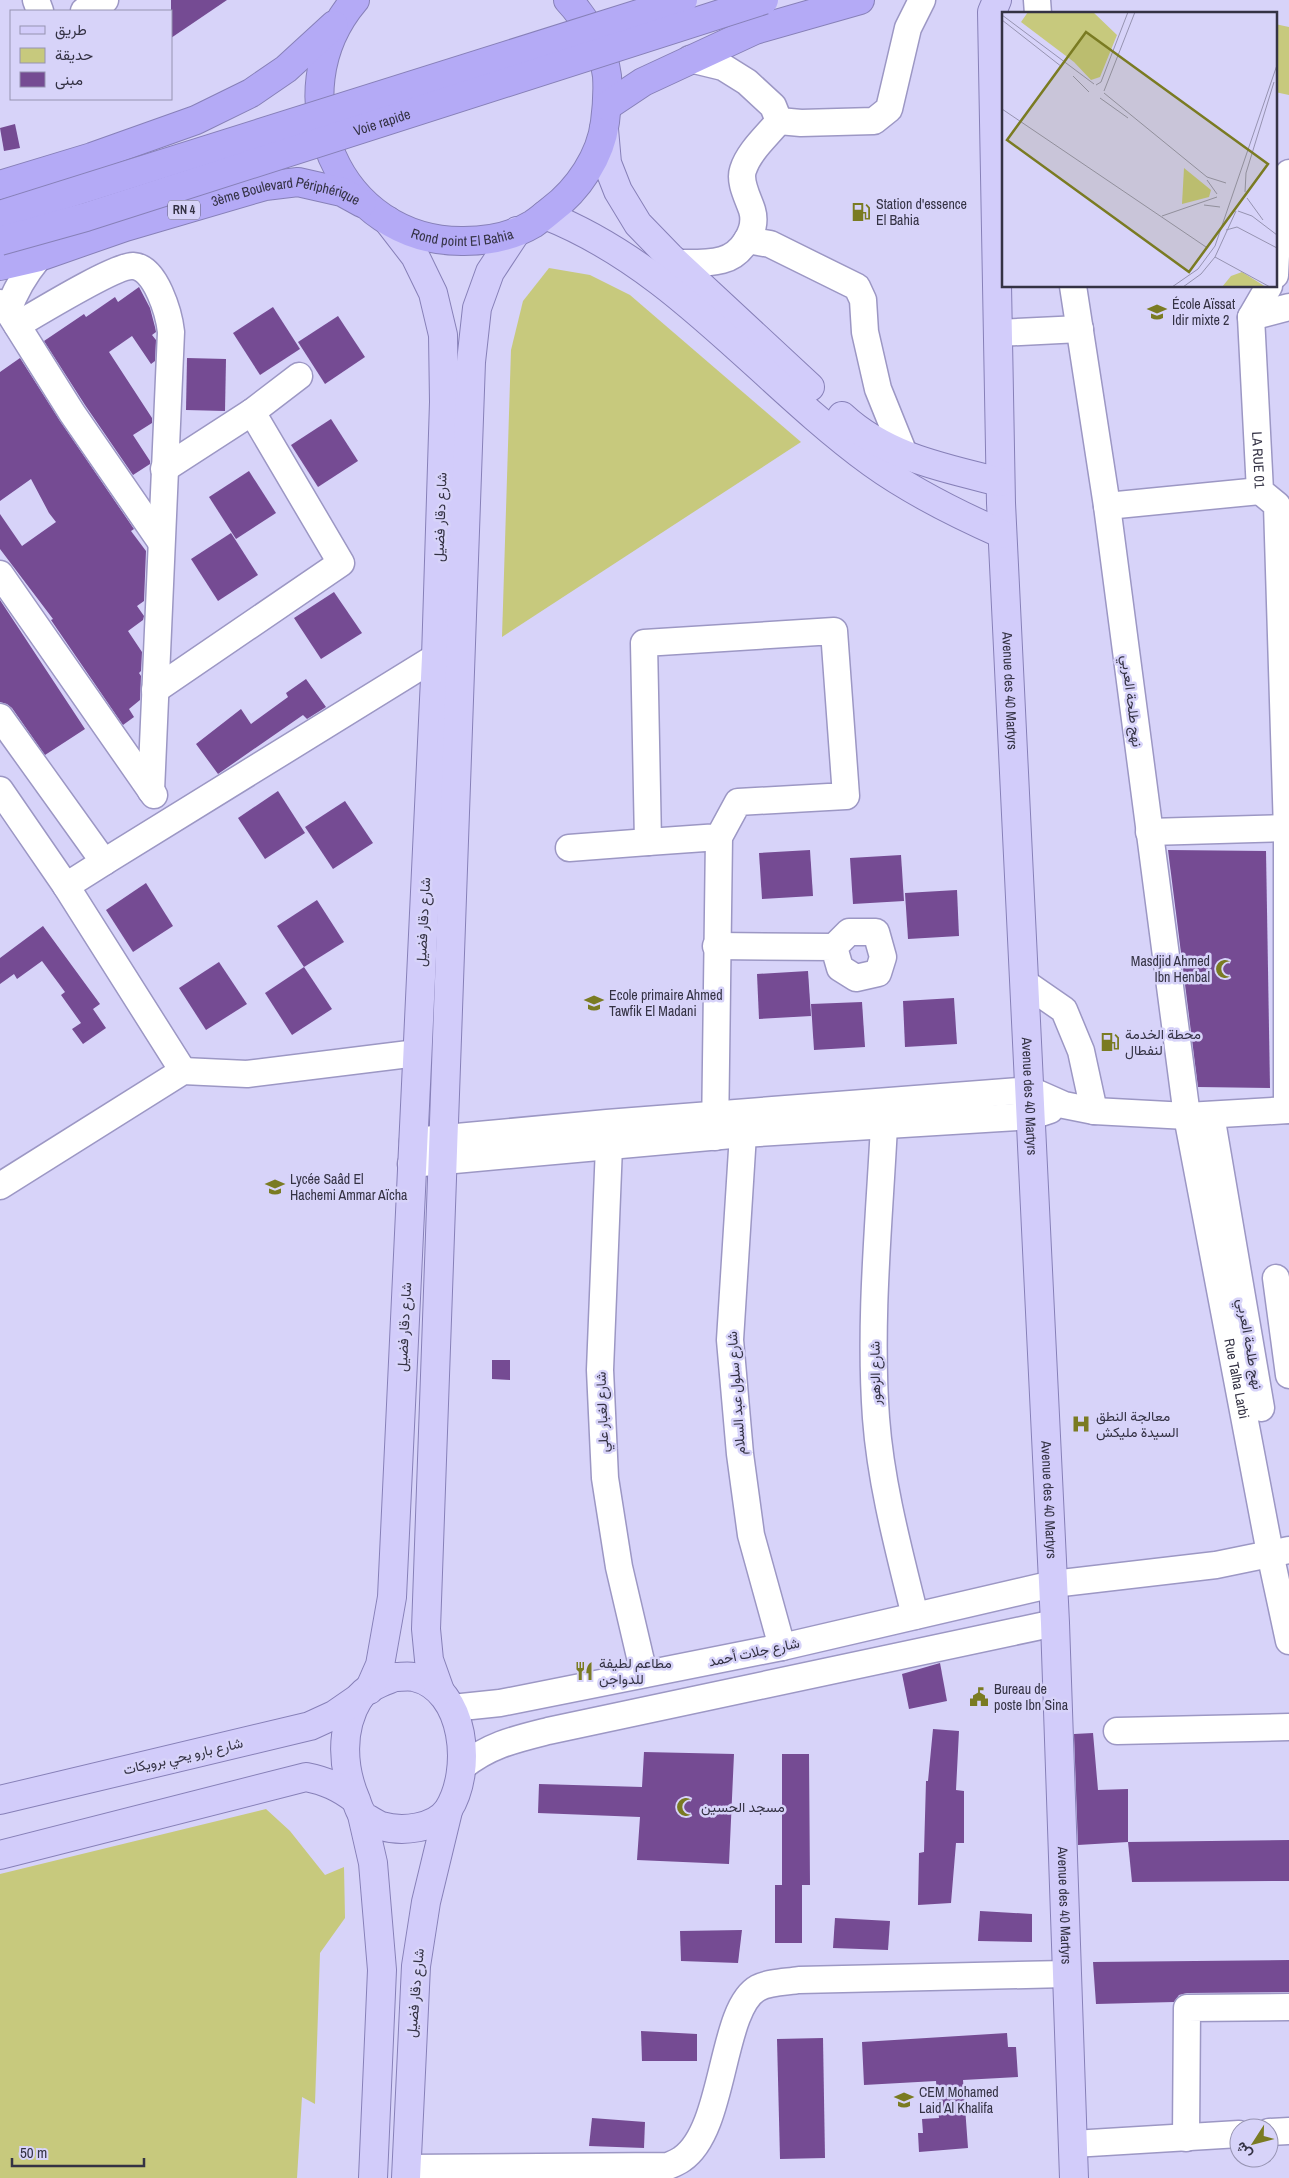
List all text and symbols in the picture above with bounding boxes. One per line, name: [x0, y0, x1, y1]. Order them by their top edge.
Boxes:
legend: [10, 10, 172, 100]
inset map: [1002, 12, 1276, 288]
text: طريق: [55, 19, 87, 40]
text: حديقة: [55, 44, 93, 65]
text: مبنى: [55, 69, 83, 90]
street label: Voie rapide: [351, 105, 413, 140]
text: 3ème Boulevard Périphérique: [209, 173, 363, 210]
place label: Station d'essence El Bahia: [876, 195, 967, 229]
street label: 3ème Boulevard Périphérique: [207, 196, 361, 212]
road number: RN 4: [168, 200, 200, 220]
fuel station icon: Station d'essence El Bahia: [850, 201, 872, 223]
street label: Rond point El Bahia: [409, 224, 516, 250]
place label: École Aïssat Idir mixte 2: [1172, 295, 1235, 329]
school or university icon: École Aïssat Idir mixte 2: [1146, 301, 1168, 323]
street label: LA RUE 01: [1248, 431, 1269, 489]
street label: شارع دقار فضيل: [429, 472, 453, 562]
street label: Avenue des 40 Martyrs: [998, 630, 1022, 750]
street label: نهج طلحة العربي: [1114, 654, 1147, 748]
street label: شارع دقار فضيل: [412, 877, 436, 967]
place label: Masdjid Ahmed Ibn Henbal: [1131, 952, 1210, 986]
mosque icon: Masdjid Ahmed Ibn Henbal: [1214, 958, 1236, 980]
place label: Ecole primaire Ahmed Tawfik El Madani: [609, 986, 723, 1020]
school or university icon: Ecole primaire Ahmed Tawfik El Madani: [583, 992, 605, 1014]
place label: محطة الخدمة لنفطال: [1125, 1025, 1201, 1060]
fuel station icon: محطة الخدمة لنفطال: [1099, 1031, 1121, 1053]
street label: Avenue des 40 Martyrs: [1018, 1036, 1041, 1156]
place label: Lycée Saâd El Hachemi Ammar Aïcha: [290, 1170, 408, 1204]
school or university icon: Lycée Saâd El Hachemi Ammar Aïcha: [264, 1176, 286, 1198]
street label: شارع دقار فضيل: [393, 1282, 417, 1372]
street label: نهج طلحة العربي: [1230, 1297, 1267, 1392]
street label: شارع سلول عبد السلام: [723, 1330, 751, 1455]
street label: Rue Talha Larbi: [1220, 1337, 1253, 1420]
street label: شارع الزهور: [865, 1341, 887, 1406]
street label: شارع لغبار علي: [592, 1371, 615, 1453]
place label: معالجة النطق السيدة مليكش: [1096, 1407, 1179, 1441]
hospital icon: معالجة النطق السيدة مليكش: [1070, 1413, 1092, 1435]
street label: Avenue des 40 Martyrs: [1037, 1439, 1061, 1559]
street label: شارع جلات أحمد: [707, 1634, 802, 1672]
place label: مطاعم لطيفة للدواجن: [599, 1654, 672, 1688]
restaurant icon: مطاعم لطيفة للدواجن: [573, 1660, 595, 1682]
place label: Bureau de poste Ibn Sina: [994, 1680, 1069, 1714]
public building icon: Bureau de poste Ibn Sina: [968, 1686, 990, 1708]
street label: شارع بارو يحي برويكات: [121, 1733, 245, 1781]
mosque icon: مسجد الحسين: [675, 1796, 697, 1818]
place label: مسجد الحسين: [701, 1798, 785, 1816]
street label: Avenue des 40 Martyrs: [1054, 1845, 1076, 1965]
street label: شارع دقار فضيل: [402, 1948, 430, 2039]
place label: CEM Mohamed Laid Al Khalifa: [919, 2083, 999, 2117]
school or university icon: CEM Mohamed Laid Al Khalifa: [893, 2089, 915, 2111]
north arrow: [1229, 2118, 1279, 2168]
scale bar: [12, 2136, 145, 2168]
text: ش: [1231, 2138, 1256, 2163]
text: 50 m: [20, 2142, 47, 2163]

